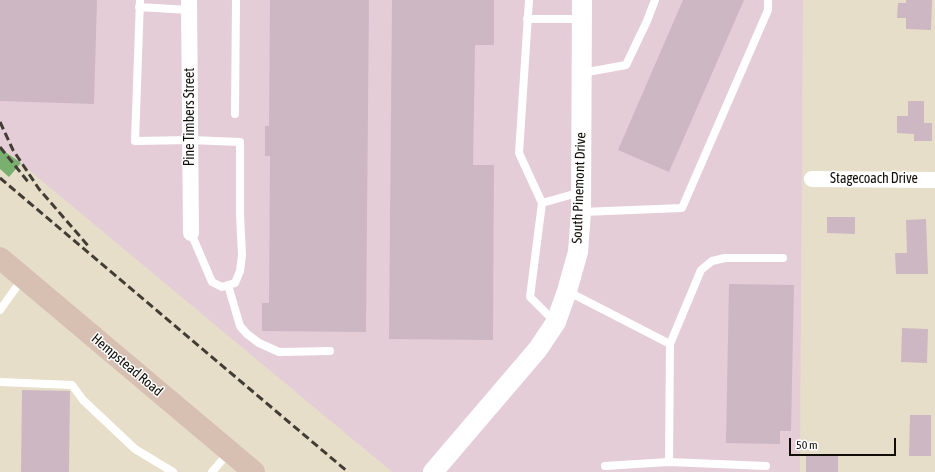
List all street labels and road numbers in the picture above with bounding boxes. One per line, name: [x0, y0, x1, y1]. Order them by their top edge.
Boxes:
street label: Pine Timbers Street: [182, 68, 198, 166]
street label: South Pinemont Drive: [569, 132, 589, 244]
street label: Stagecoach Drive: [830, 171, 918, 187]
street label: Hempstead Road: [88, 330, 166, 400]

